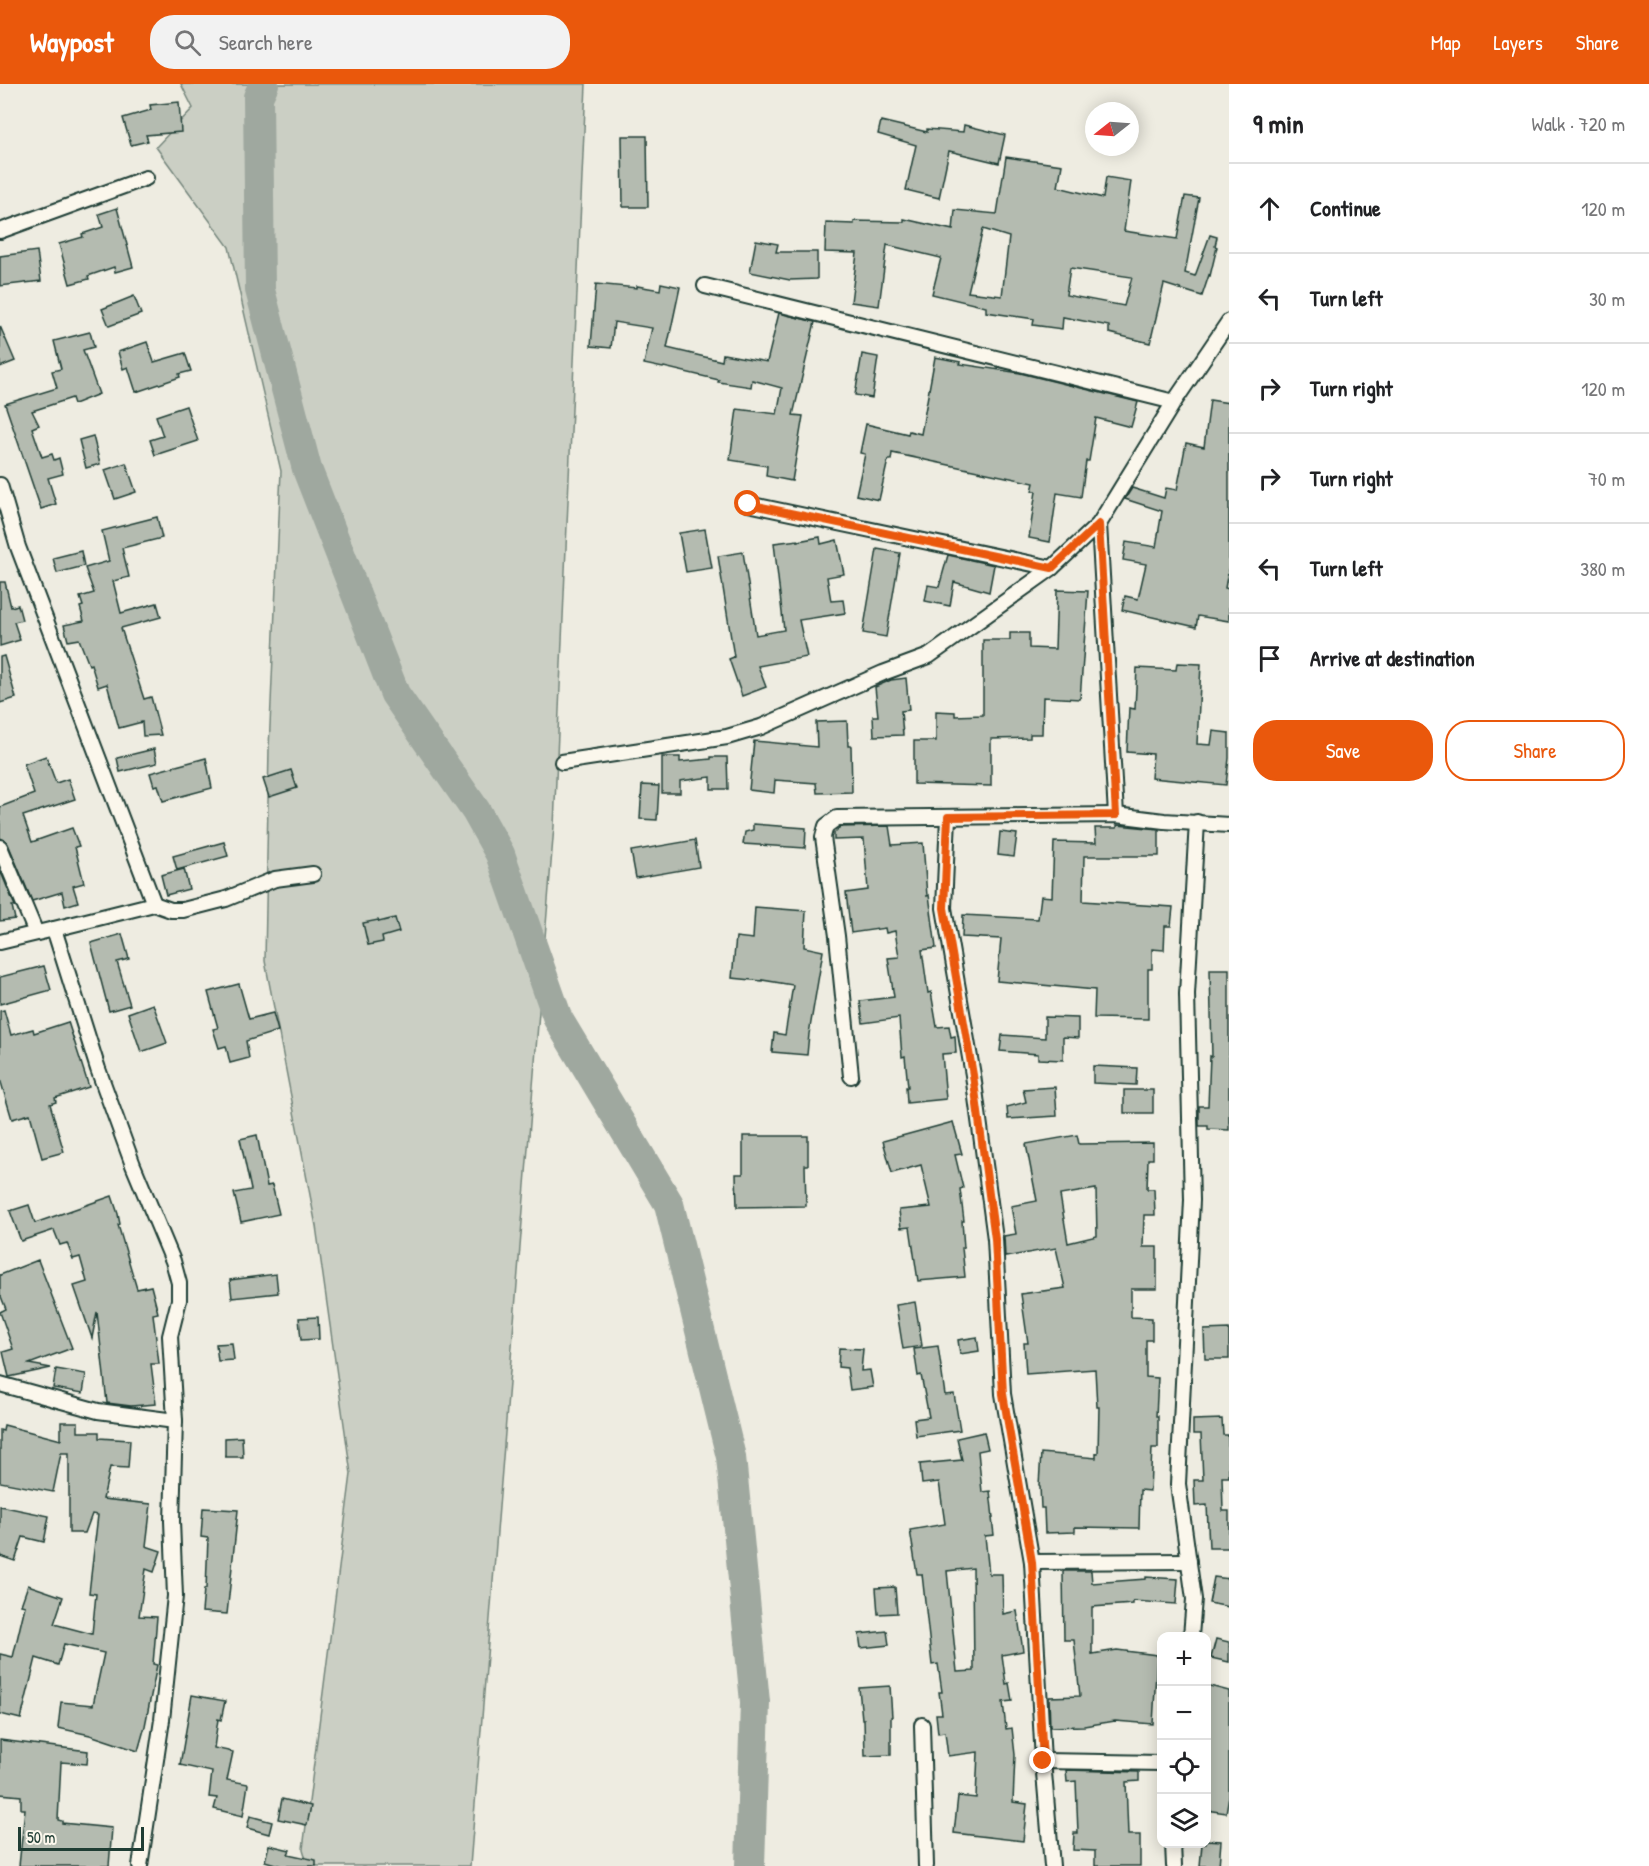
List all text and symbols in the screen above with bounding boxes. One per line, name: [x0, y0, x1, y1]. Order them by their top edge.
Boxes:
search box: [150, 15, 570, 69]
text: Waypost: [30, 23, 114, 61]
icon: search: [171, 26, 204, 59]
text: Search here: [219, 27, 313, 57]
text: Map: [1431, 28, 1460, 57]
text: Layers: [1493, 28, 1543, 57]
text: Share: [1576, 28, 1619, 57]
north arrow: [1085, 102, 1139, 156]
text: 9 min: [1253, 106, 1304, 141]
text: Walk · 720 m: [1532, 110, 1625, 137]
icon: ahead: [1253, 192, 1286, 225]
text: Continue: [1310, 193, 1381, 223]
text: 120 m: [1581, 195, 1625, 222]
icon: left: [1253, 282, 1286, 315]
text: Turn left: [1310, 283, 1383, 313]
text: 30 m: [1589, 285, 1625, 312]
icon: right: [1253, 372, 1286, 405]
text: Turn right: [1310, 373, 1393, 403]
text: 120 m: [1581, 375, 1625, 402]
icon: right: [1253, 462, 1286, 495]
text: Turn right: [1310, 463, 1393, 493]
text: 70 m: [1588, 465, 1625, 492]
route start: [734, 490, 760, 516]
icon: left: [1253, 552, 1286, 585]
text: Turn left: [1310, 553, 1383, 583]
text: 380 m: [1580, 555, 1625, 582]
icon: arrive: [1253, 642, 1286, 675]
text: Arrive at destination: [1310, 643, 1475, 673]
button: Save: [1253, 720, 1433, 781]
button: Share: [1445, 720, 1625, 781]
map controls: [1157, 1632, 1211, 1848]
button: +: [1157, 1632, 1211, 1686]
button: −: [1157, 1686, 1211, 1740]
button: locate: [1157, 1740, 1211, 1794]
route end: [1029, 1747, 1055, 1773]
button: layers: [1157, 1794, 1211, 1848]
scale bar: [18, 1824, 144, 1852]
text: 50 m: [27, 1826, 56, 1848]

